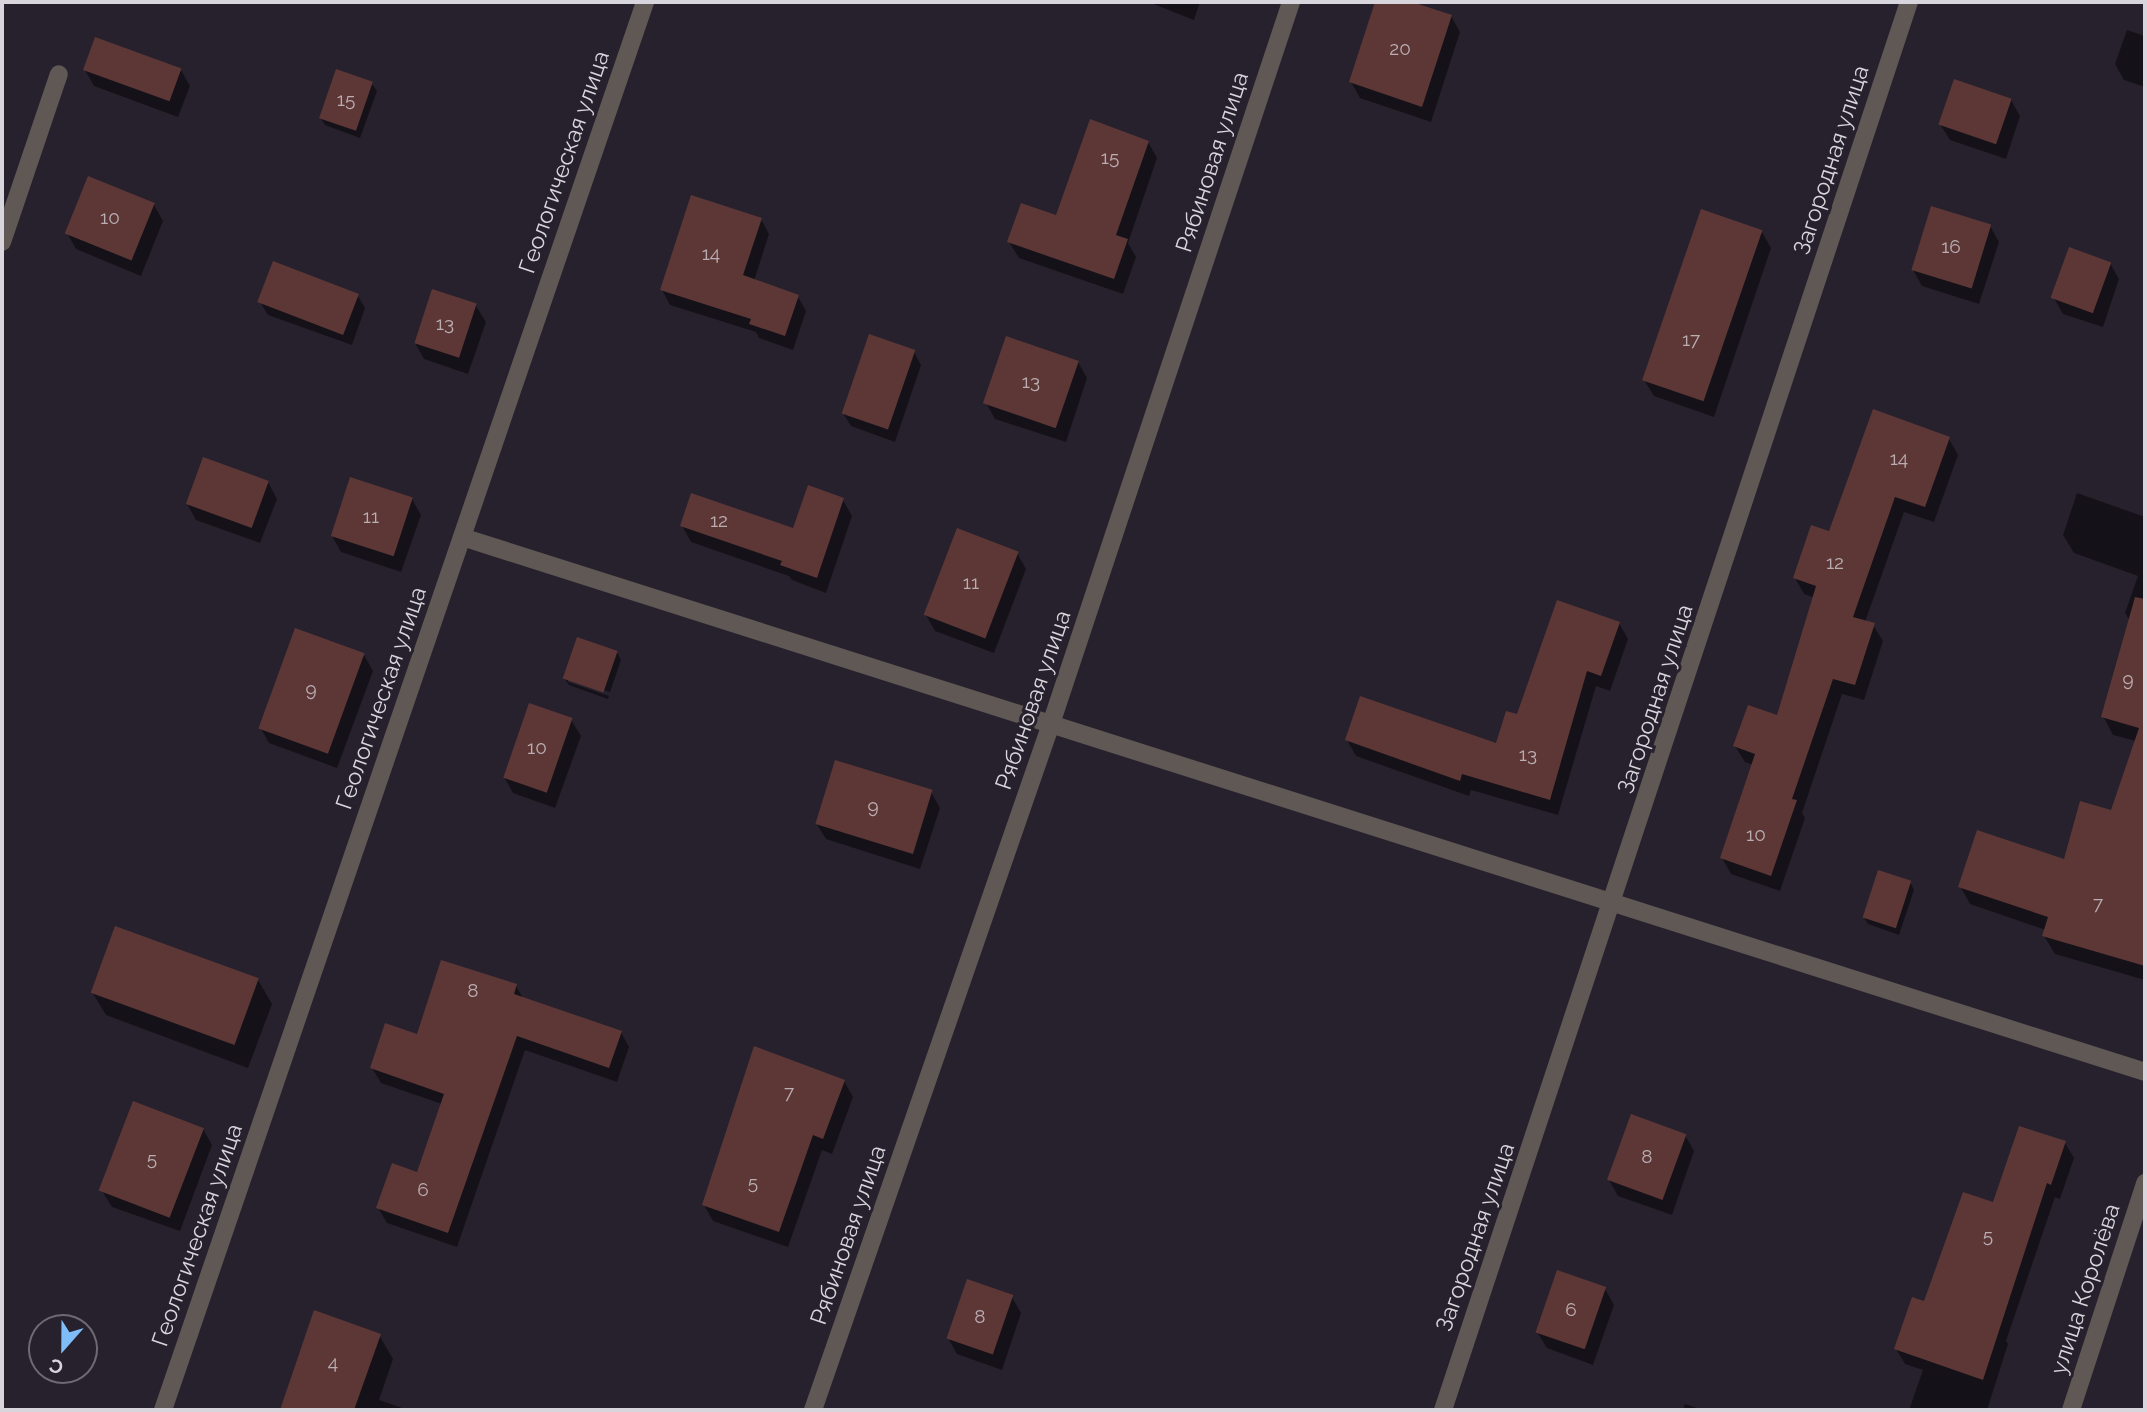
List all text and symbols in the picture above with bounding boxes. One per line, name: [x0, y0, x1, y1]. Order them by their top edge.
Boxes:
house number: 20: [1389, 38, 1411, 60]
street label: Геологическая улица: [513, 47, 615, 277]
street label: Загородная улица: [1787, 62, 1875, 258]
street label: Рябиновая улица: [1170, 68, 1254, 256]
house number: 15: [337, 89, 355, 111]
house number: 15: [1101, 147, 1119, 169]
house number: 10: [100, 207, 120, 229]
house number: 16: [1941, 236, 1961, 258]
house number: 14: [702, 243, 720, 265]
house number: 13: [436, 313, 454, 335]
house number: 17: [1682, 329, 1700, 351]
house number: 13: [1022, 371, 1040, 393]
house number: 14: [1890, 448, 1908, 470]
house number: 11: [363, 506, 379, 528]
house number: 12: [710, 510, 728, 532]
house number: 12: [1826, 552, 1844, 574]
house number: 11: [963, 572, 979, 594]
street label: Геологическая улица: [330, 583, 432, 813]
street label: Загородная улица: [1611, 601, 1699, 797]
street label: Рябиновая улица: [989, 606, 1077, 794]
house number: 9: [2122, 669, 2134, 691]
house number: 9: [305, 679, 317, 701]
house number: 10: [527, 737, 547, 759]
house number: 13: [1519, 744, 1537, 766]
house number: 9: [867, 796, 879, 818]
house number: 10: [1746, 824, 1766, 846]
house number: 7: [2093, 893, 2103, 915]
house number: 8: [467, 980, 479, 1002]
house number: 7: [784, 1082, 794, 1104]
street label: Геологическая улица: [146, 1120, 248, 1350]
street label: Загородная улица: [1430, 1139, 1520, 1335]
street label: Рябиновая улица: [804, 1141, 892, 1329]
house number: 8: [1641, 1146, 1653, 1168]
house number: 5: [147, 1148, 157, 1170]
house number: 5: [748, 1172, 758, 1194]
house number: 6: [417, 1179, 429, 1201]
street label: улица Королёва: [2044, 1200, 2126, 1378]
house number: 5: [1983, 1225, 1993, 1247]
house number: 6: [1565, 1299, 1577, 1321]
house number: 8: [974, 1306, 986, 1328]
north arrow: [28, 1314, 98, 1384]
house number: 4: [328, 1352, 338, 1374]
text: С: [46, 1354, 66, 1379]

